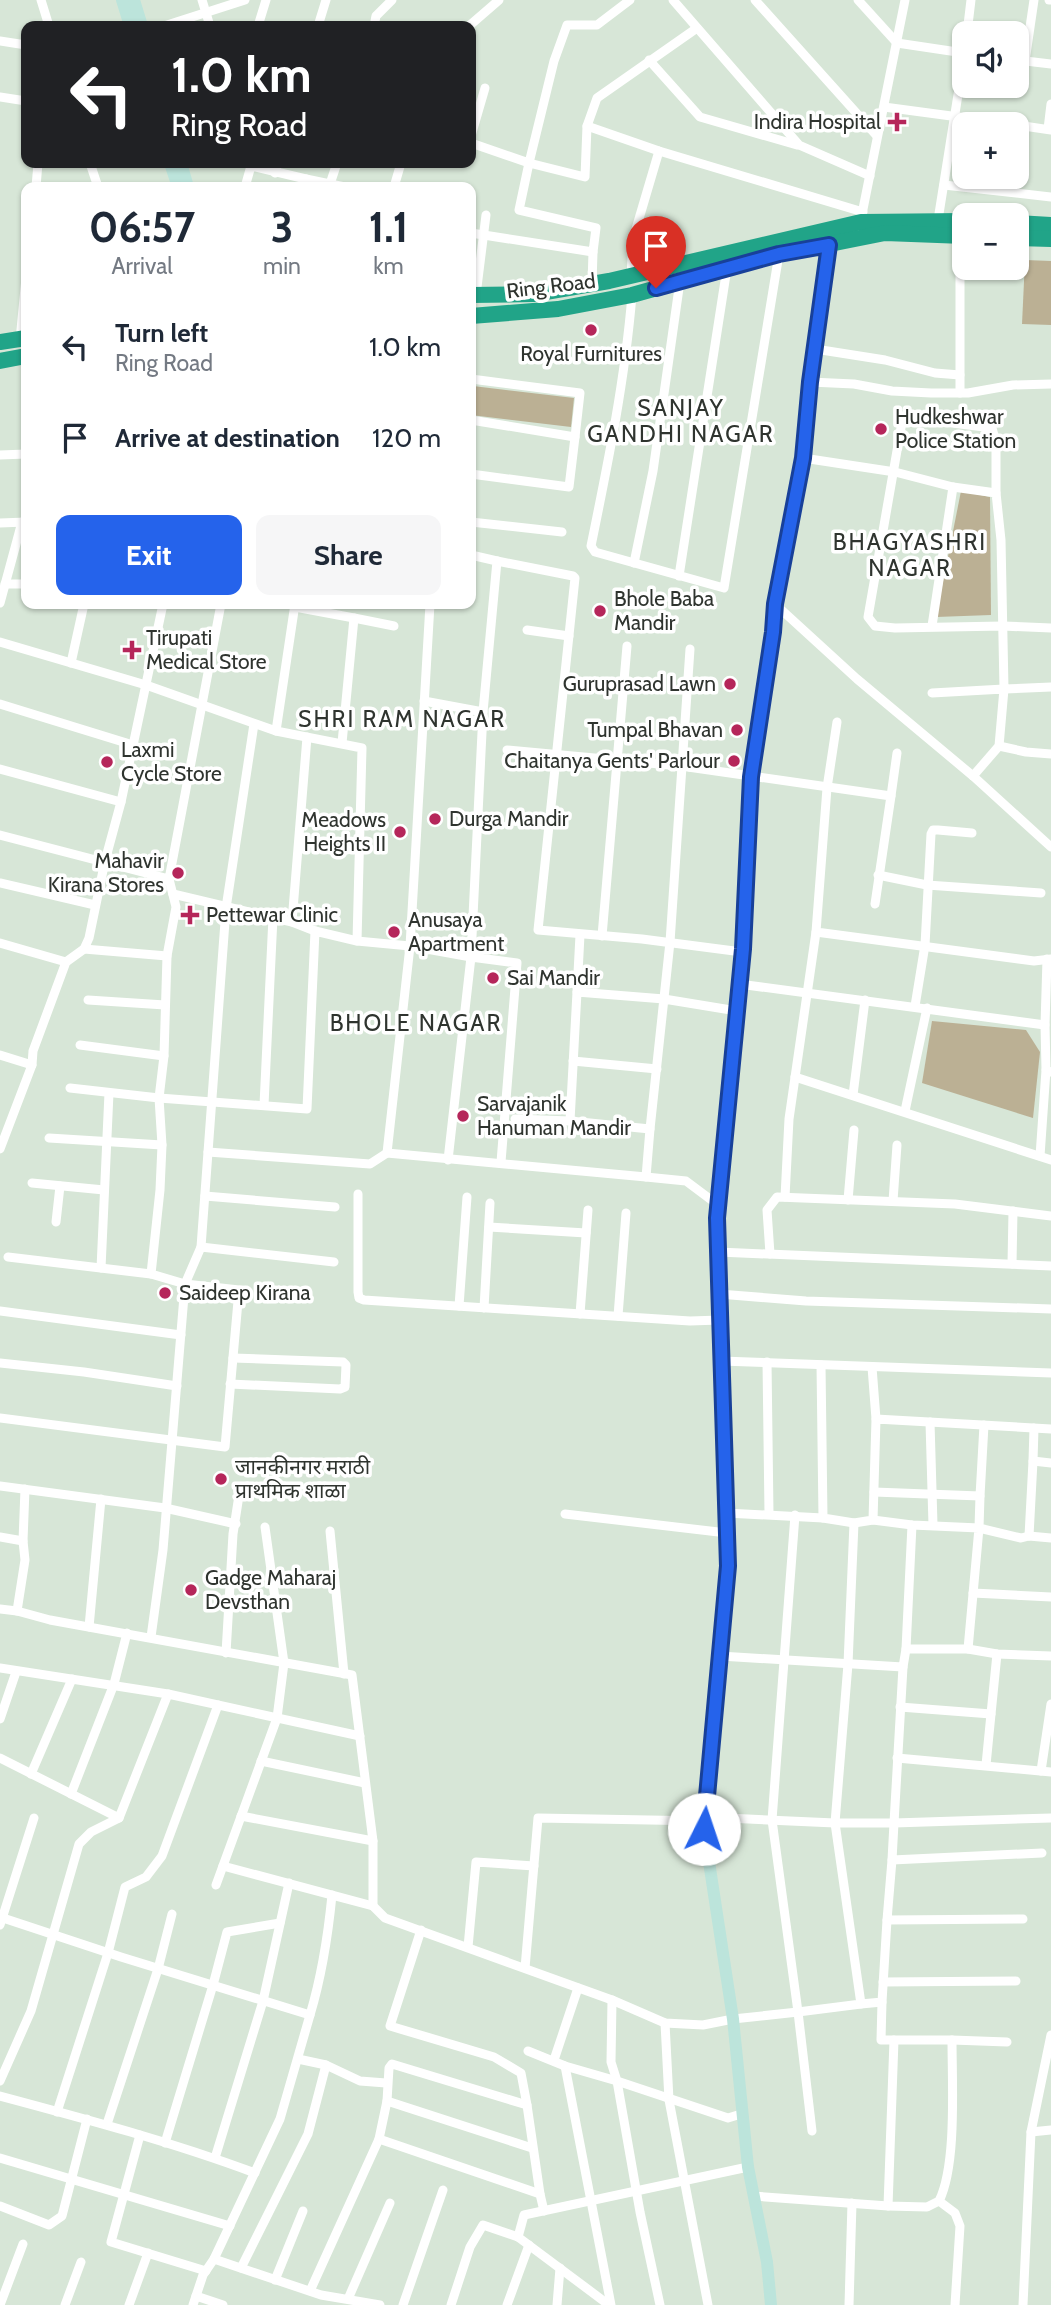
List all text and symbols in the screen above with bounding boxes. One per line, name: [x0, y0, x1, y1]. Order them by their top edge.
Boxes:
map controls: [952, 21, 1029, 280]
button: sound: [952, 21, 1029, 98]
text: 1.0 km: [171, 45, 311, 104]
icon: left: [56, 49, 147, 140]
text: Ring Road: [171, 105, 307, 144]
place label: Indira Hospital: [754, 109, 881, 134]
marker: Indira Hospital: [887, 112, 907, 132]
button: +: [952, 112, 1029, 189]
text: 06:57: [89, 201, 195, 253]
text: 3: [271, 201, 293, 253]
text: 1.1: [369, 201, 408, 253]
button: −: [952, 203, 1029, 280]
pin: [626, 216, 686, 288]
icon: arrive: [637, 227, 675, 265]
text: Arrival: [111, 252, 173, 280]
text: min: [263, 252, 301, 280]
text: km: [373, 252, 404, 280]
street label: Ring Road: [505, 268, 597, 303]
text: Turn left: [115, 317, 208, 349]
marker: Royal Furnitures: [583, 322, 599, 338]
icon: left: [56, 328, 94, 366]
text: 1.0 km: [369, 331, 441, 363]
place label: Royal Furnitures: [520, 341, 662, 366]
text: Ring Road: [115, 349, 213, 377]
district label: SANJAY GANDHI NAGAR: [587, 394, 775, 448]
place label: Hudkeshwar Police Station: [895, 404, 1016, 453]
icon: arrive: [56, 419, 94, 457]
marker: Hudkeshwar Police Station: [873, 421, 889, 437]
text: Arrive at destination: [115, 422, 340, 454]
text: 120 m: [372, 422, 441, 454]
button: Exit: [56, 515, 242, 595]
button: Share: [256, 515, 441, 595]
district label: BHAGYASHRI NAGAR: [833, 528, 987, 582]
place label: Bhole Baba Mandir: [614, 586, 714, 635]
marker: Bhole Baba Mandir: [592, 603, 608, 619]
place label: Tirupati Medical Store: [146, 625, 267, 674]
marker: Tirupati Medical Store: [124, 642, 140, 658]
place label: Guruprasad Lawn: [563, 671, 716, 696]
marker: Guruprasad Lawn: [722, 676, 738, 692]
district label: SHRI RAM NAGAR: [298, 705, 506, 733]
place label: Tumpal Bhavan: [587, 717, 723, 742]
marker: Tumpal Bhavan: [729, 722, 745, 738]
place label: Laxmi Cycle Store: [121, 737, 222, 786]
place label: Chaitanya Gents' Parlour: [504, 748, 720, 773]
marker: Chaitanya Gents' Parlour: [726, 753, 742, 769]
marker: Laxmi Cycle Store: [99, 754, 115, 770]
place label: Durga Mandir: [449, 806, 569, 831]
place label: Meadows Heights II: [301, 807, 386, 856]
marker: Durga Mandir: [427, 811, 443, 827]
marker: Meadows Heights II: [392, 824, 408, 840]
place label: Mahavir Kirana Stores: [48, 848, 164, 897]
marker: Mahavir Kirana Stores: [170, 865, 186, 881]
place label: Pettewar Clinic: [206, 902, 338, 927]
marker: Pettewar Clinic: [180, 905, 200, 925]
place label: Anusaya Apartment: [408, 907, 504, 956]
marker: Anusaya Apartment: [386, 924, 402, 940]
place label: Sai Mandir: [507, 965, 600, 990]
marker: Sai Mandir: [485, 970, 501, 986]
district label: BHOLE NAGAR: [330, 1009, 502, 1037]
place label: Sarvajanik Hanuman Mandir: [477, 1091, 631, 1140]
marker: Sarvajanik Hanuman Mandir: [455, 1108, 471, 1124]
place label: Saideep Kirana: [179, 1280, 311, 1305]
marker: Saideep Kirana: [157, 1285, 173, 1301]
place label: जानकीनगर मराठी प्राथमिक शाळा: [235, 1454, 371, 1503]
marker: जानकीनगर मराठी प्राथमिक शाळा: [213, 1471, 229, 1487]
place label: Gadge Maharaj Devsthan: [205, 1565, 336, 1614]
marker: Gadge Maharaj Devsthan: [183, 1582, 199, 1598]
position arrow: [667, 1792, 741, 1866]

